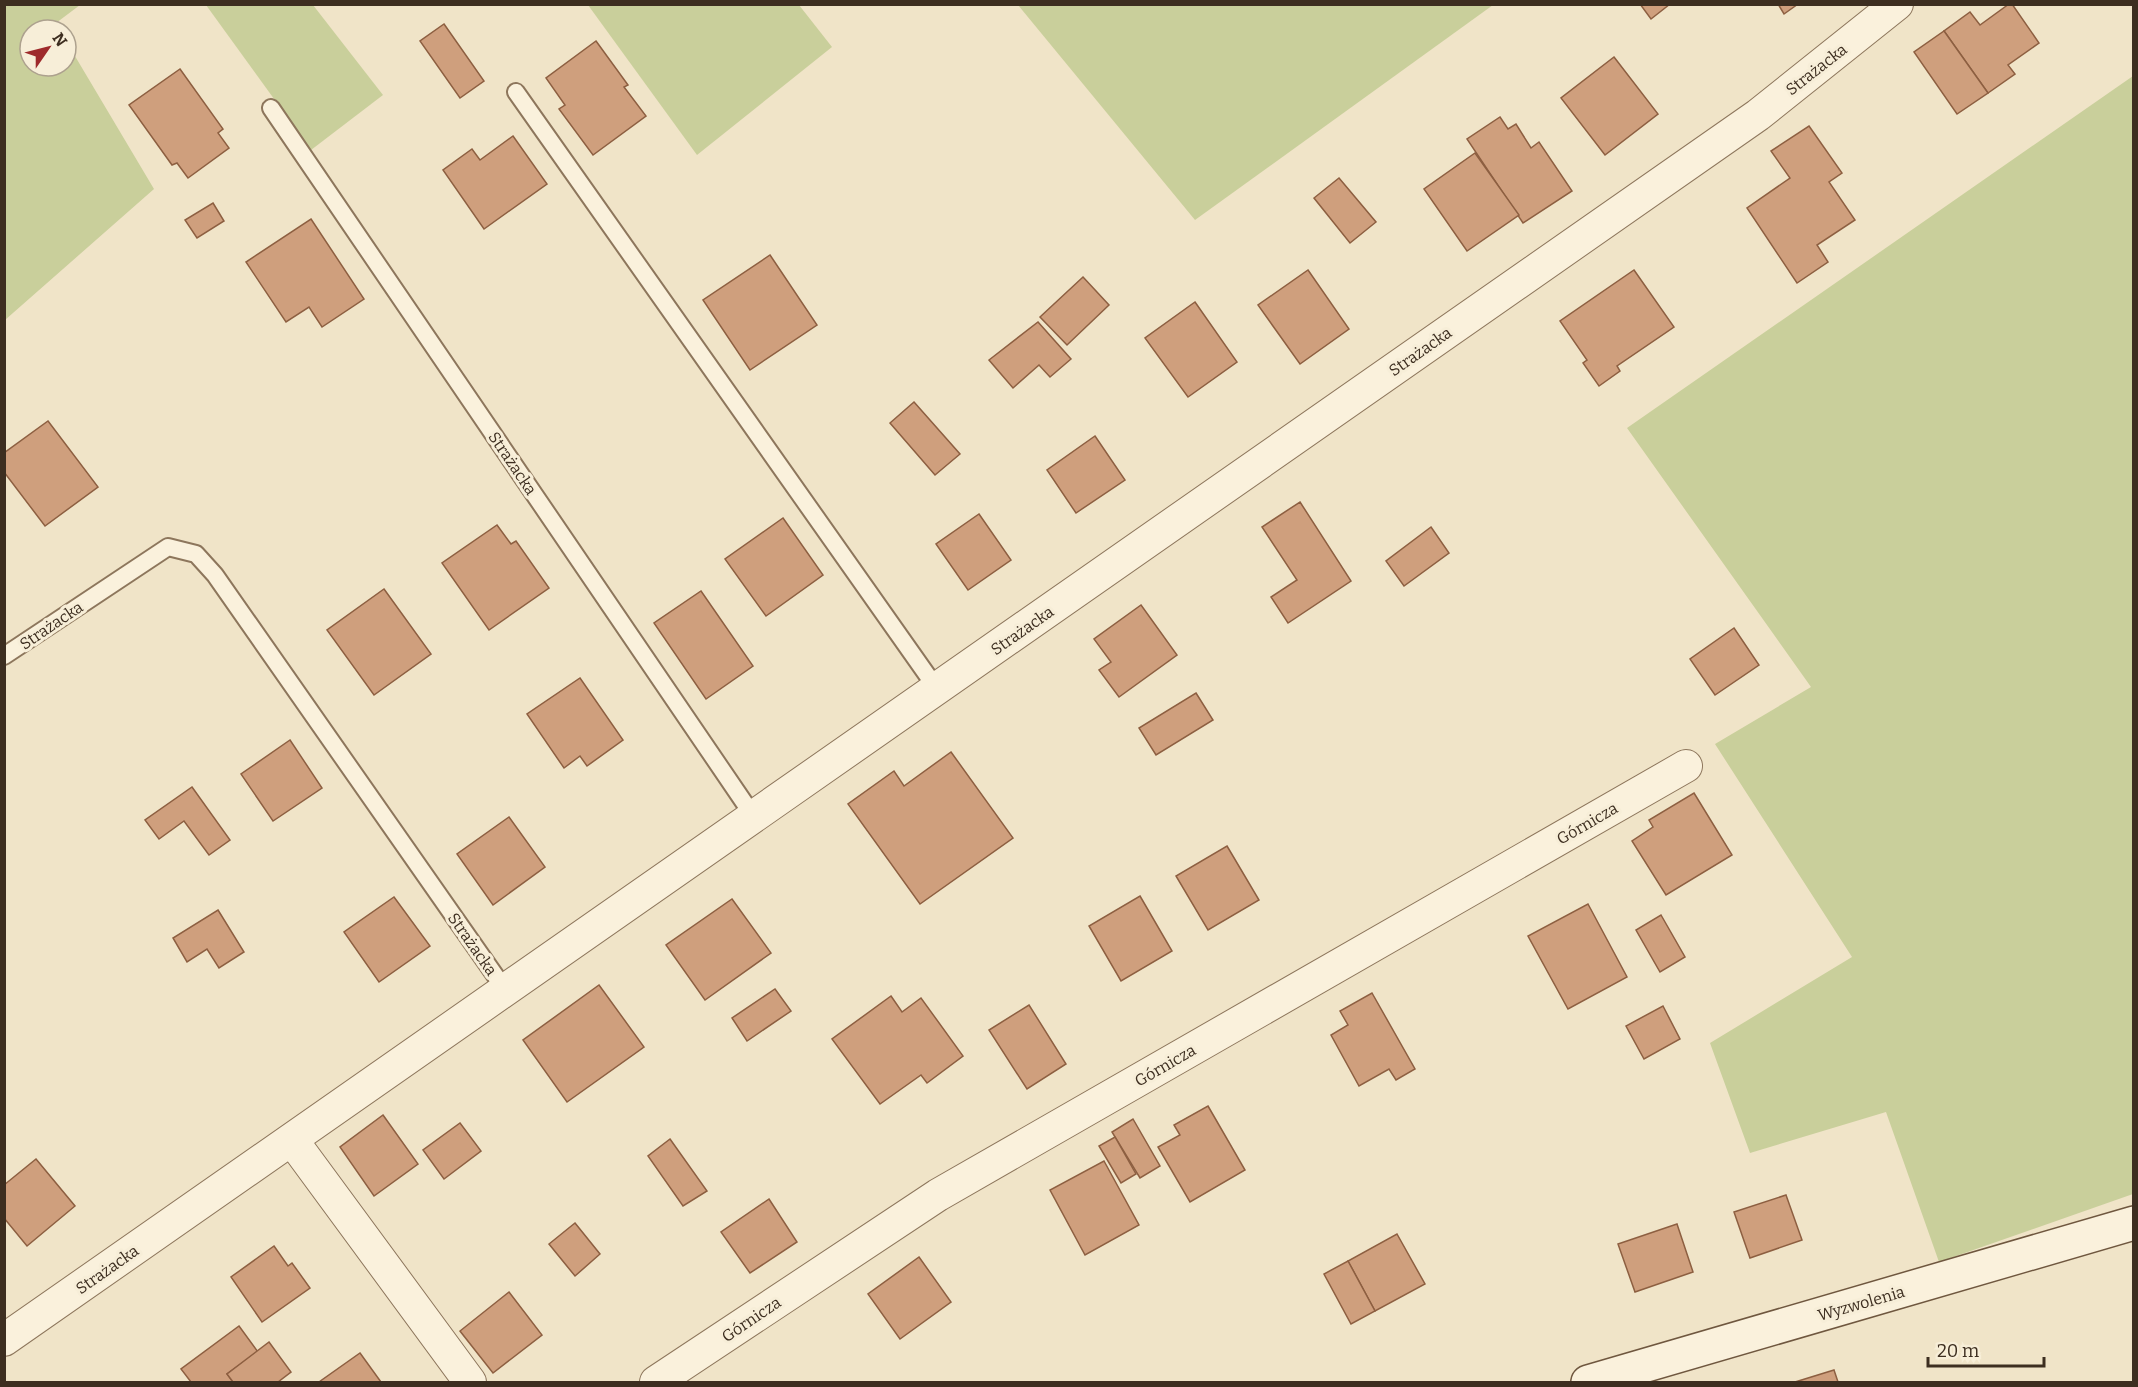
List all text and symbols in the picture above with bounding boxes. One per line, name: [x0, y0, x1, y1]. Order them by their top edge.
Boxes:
north arrow: [18, 18, 78, 78]
text: N: [49, 29, 71, 50]
street label: Strażacka: [1782, 40, 1851, 99]
street label: Strażacka: [1385, 323, 1456, 380]
street label: Strażacka: [485, 428, 541, 499]
street label: Strażacka: [16, 597, 87, 653]
street label: Strażacka: [987, 602, 1058, 659]
street label: Górnicza: [1553, 798, 1621, 849]
street label: Strażacka: [444, 909, 501, 980]
street label: Górnicza: [1131, 1040, 1199, 1091]
street label: Strażacka: [72, 1241, 143, 1298]
street label: Wyzwolenia: [1815, 1282, 1907, 1325]
street label: Górnicza: [718, 1293, 785, 1346]
scale bar: [1928, 1330, 2044, 1368]
text: 20 m: [1937, 1340, 1979, 1362]

